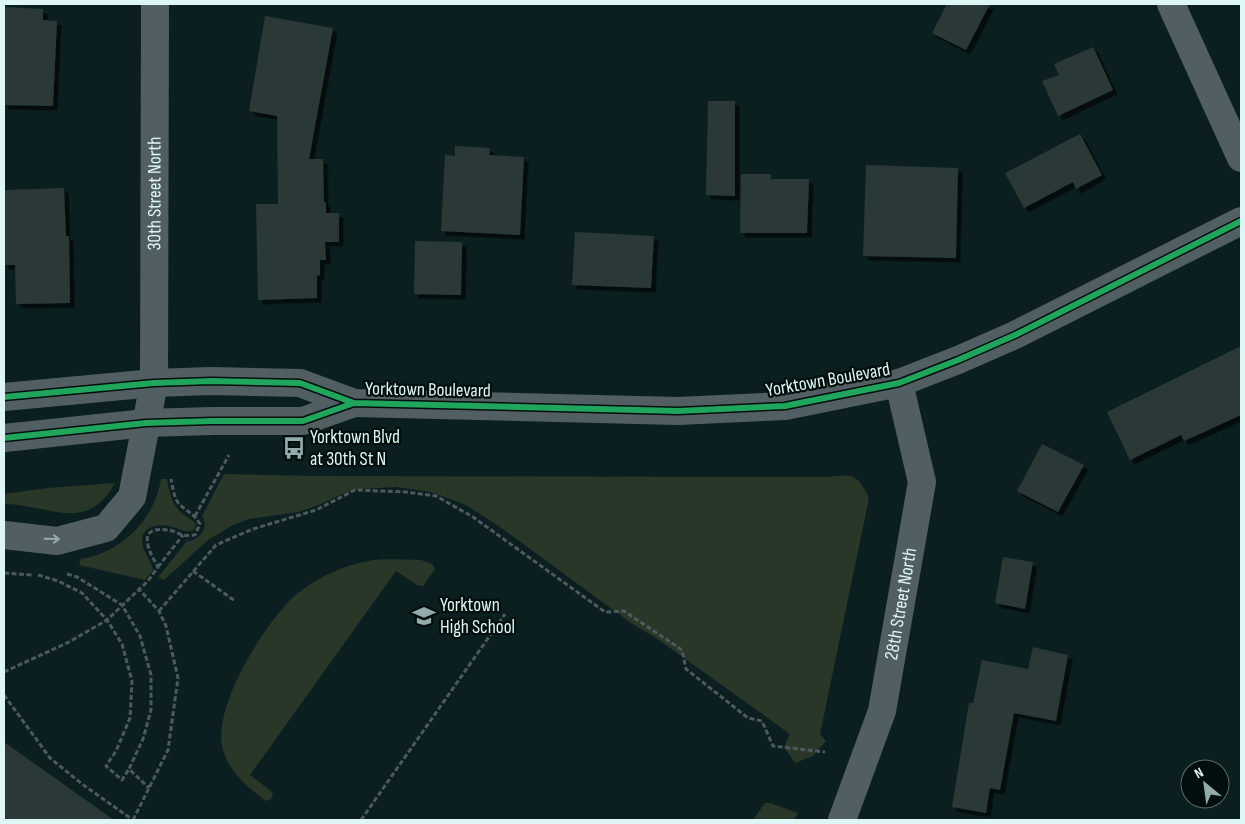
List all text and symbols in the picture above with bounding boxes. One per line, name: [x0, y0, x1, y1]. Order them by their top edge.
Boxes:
street label: 30th Street North: [143, 137, 166, 251]
street label: Yorktown Boulevard: [764, 358, 892, 402]
street label: Yorktown Boulevard: [365, 377, 491, 403]
place label: Yorktown Blvd at 30th St N: [310, 426, 400, 471]
bus stop icon: Yorktown Blvd at 30th St N: [281, 435, 307, 461]
one-way arrow: [44, 535, 60, 544]
street label: 28th Street North: [880, 546, 922, 662]
place label: Yorktown High School: [440, 594, 515, 639]
school or university icon: Yorktown High School: [411, 603, 437, 629]
north arrow: [1180, 759, 1230, 809]
text: N: [1192, 764, 1206, 782]

